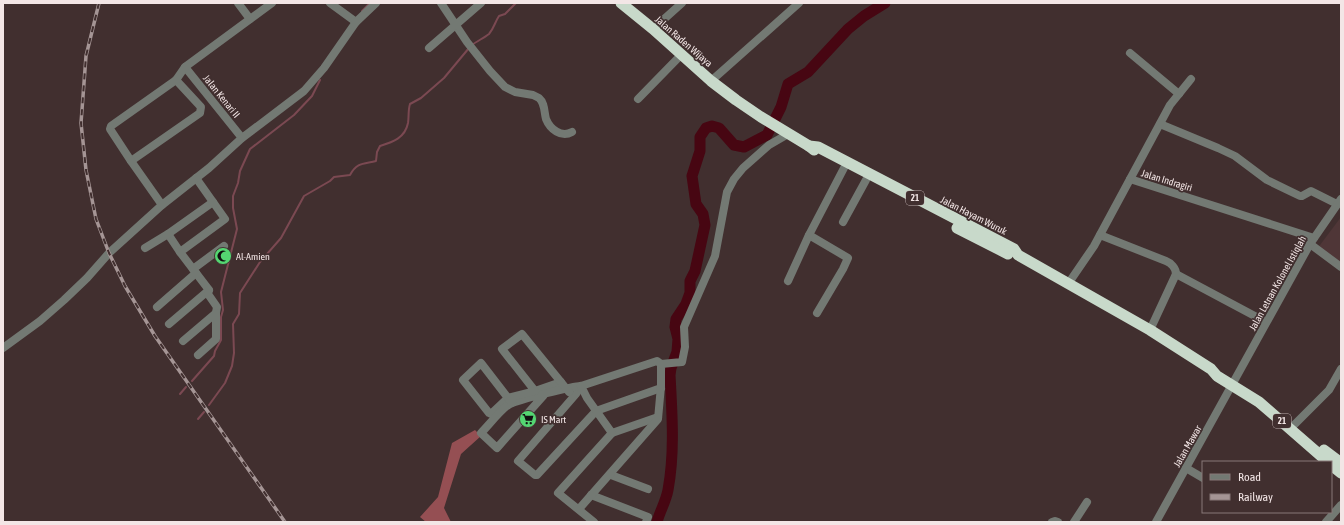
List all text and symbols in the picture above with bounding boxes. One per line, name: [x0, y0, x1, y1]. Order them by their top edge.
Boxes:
street label: Jalan Raden Wijaya: [653, 14, 715, 69]
street label: Jalan Kenari II: [201, 73, 242, 120]
street label: Jalan Indragiri: [1140, 168, 1194, 193]
road number: 21: [906, 191, 924, 205]
street label: Jalan Hayam Wuruk: [939, 194, 1009, 237]
street label: Jalan Letnan Kolonel Istiqlah: [1247, 234, 1308, 333]
mosque icon: Al-Amien: [213, 246, 233, 266]
place label: Al-Amien: [236, 251, 270, 262]
supermarket icon: IS Mart: [518, 409, 538, 429]
place label: IS Mart: [541, 414, 566, 425]
road number: 21: [1273, 414, 1291, 428]
street label: Jalan Mawar: [1171, 423, 1204, 469]
legend: [1202, 461, 1332, 513]
text: Road: [1238, 470, 1261, 484]
text: Railway: [1238, 490, 1273, 504]

